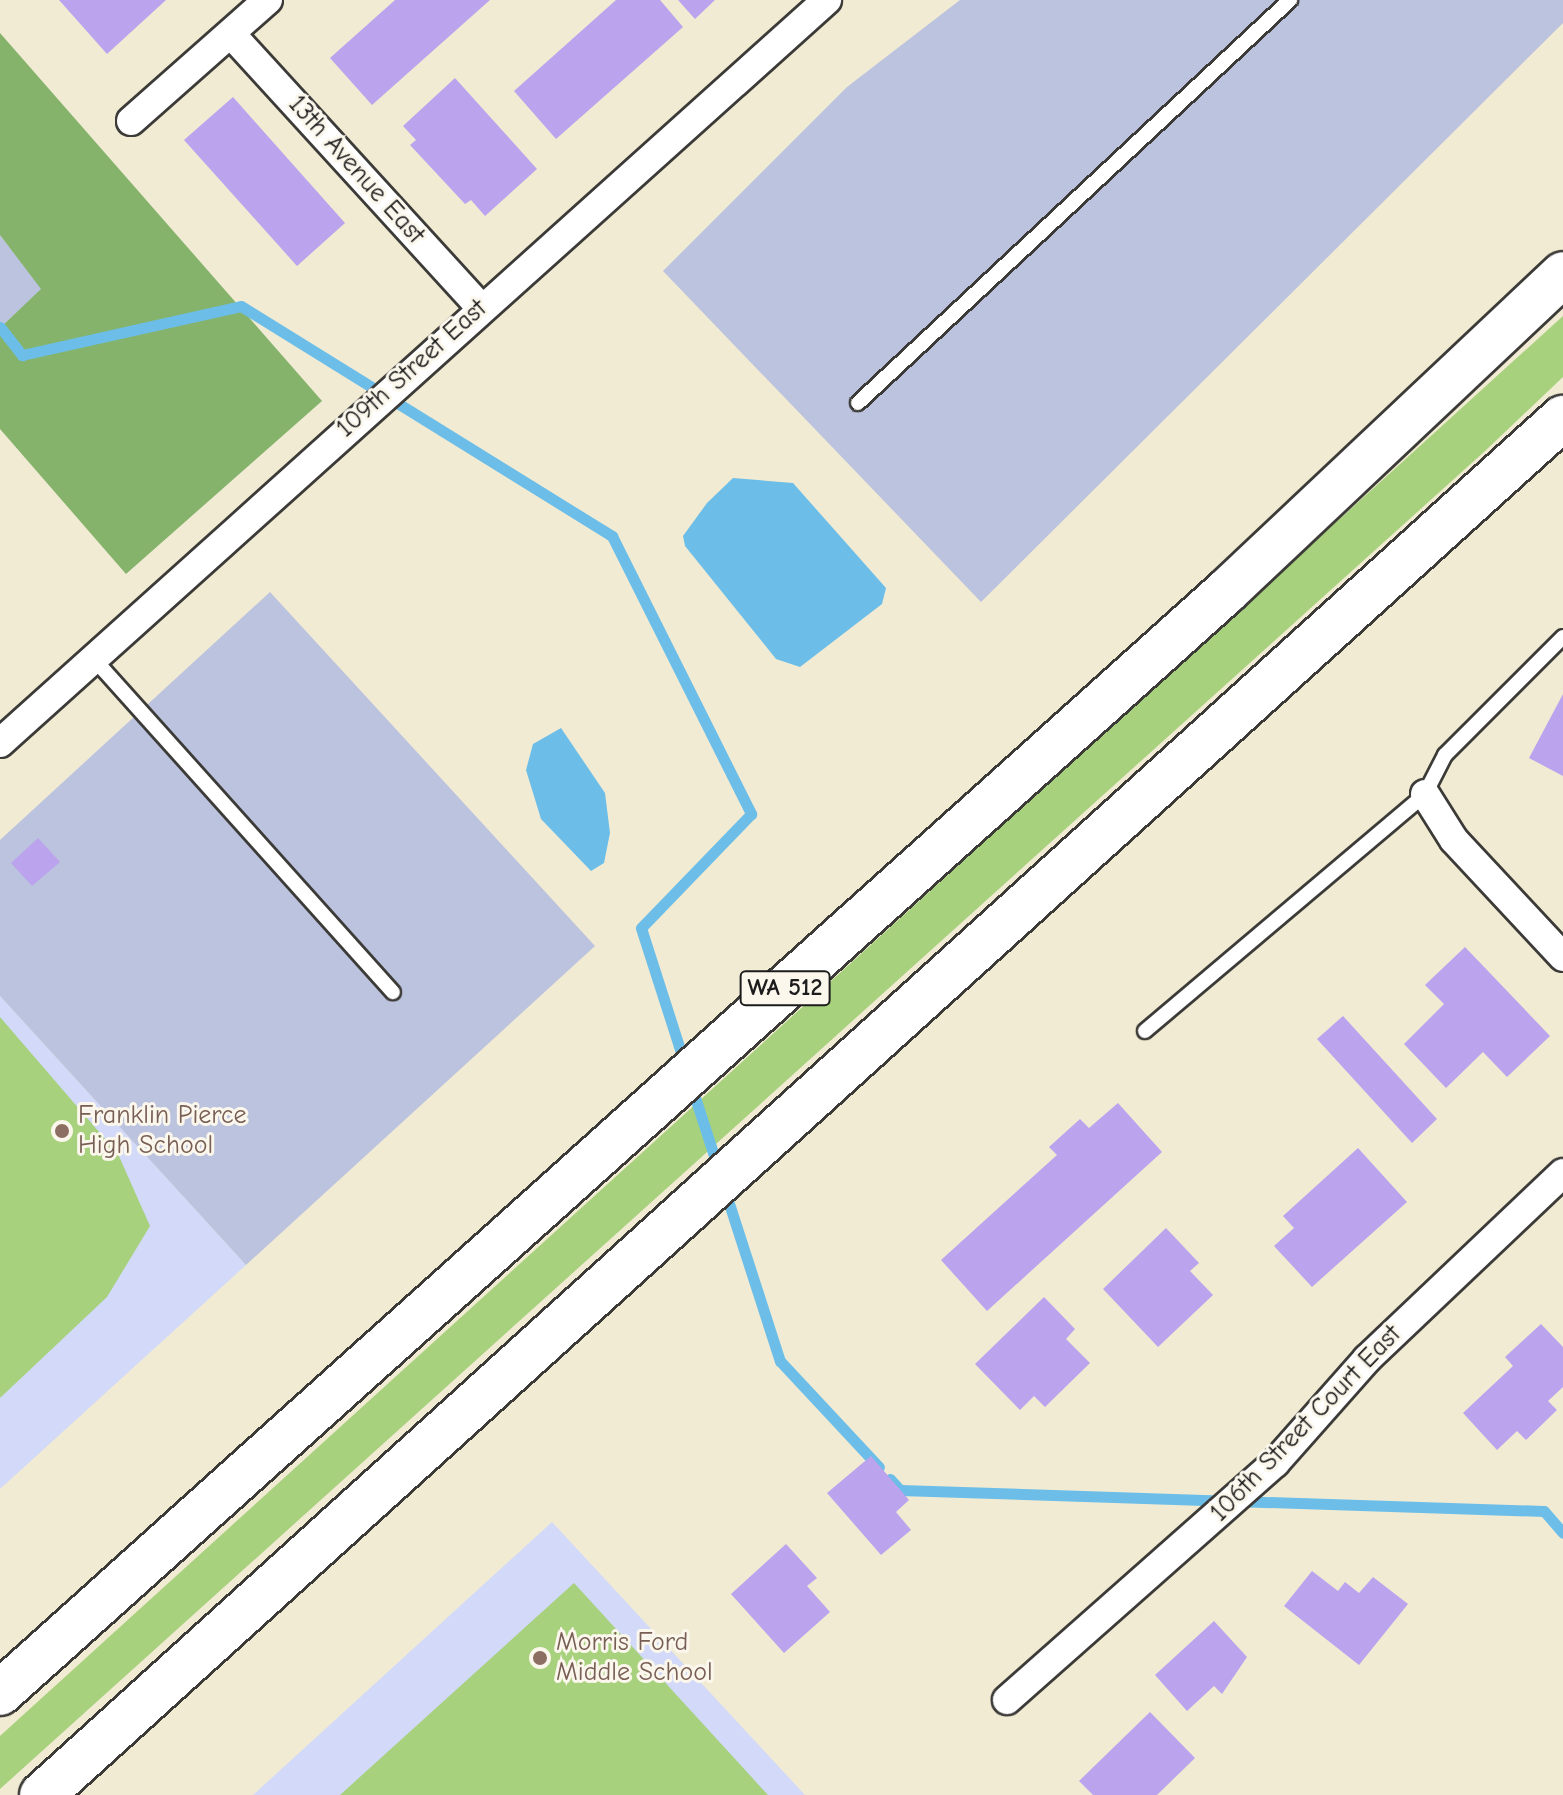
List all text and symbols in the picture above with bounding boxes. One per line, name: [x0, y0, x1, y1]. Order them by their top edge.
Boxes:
street label: 13th Avenue East: [281, 89, 431, 251]
street label: 109th Street East: [331, 293, 493, 445]
road number: WA 512: [739, 968, 831, 1008]
place label: Franklin Pierce High School: [78, 1100, 246, 1162]
marker: Franklin Pierce High School: [53, 1122, 71, 1140]
street label: 106th Street Court East: [1204, 1319, 1408, 1529]
place label: Morris Ford Middle School: [556, 1627, 713, 1688]
marker: Morris Ford Middle School: [531, 1649, 549, 1667]

